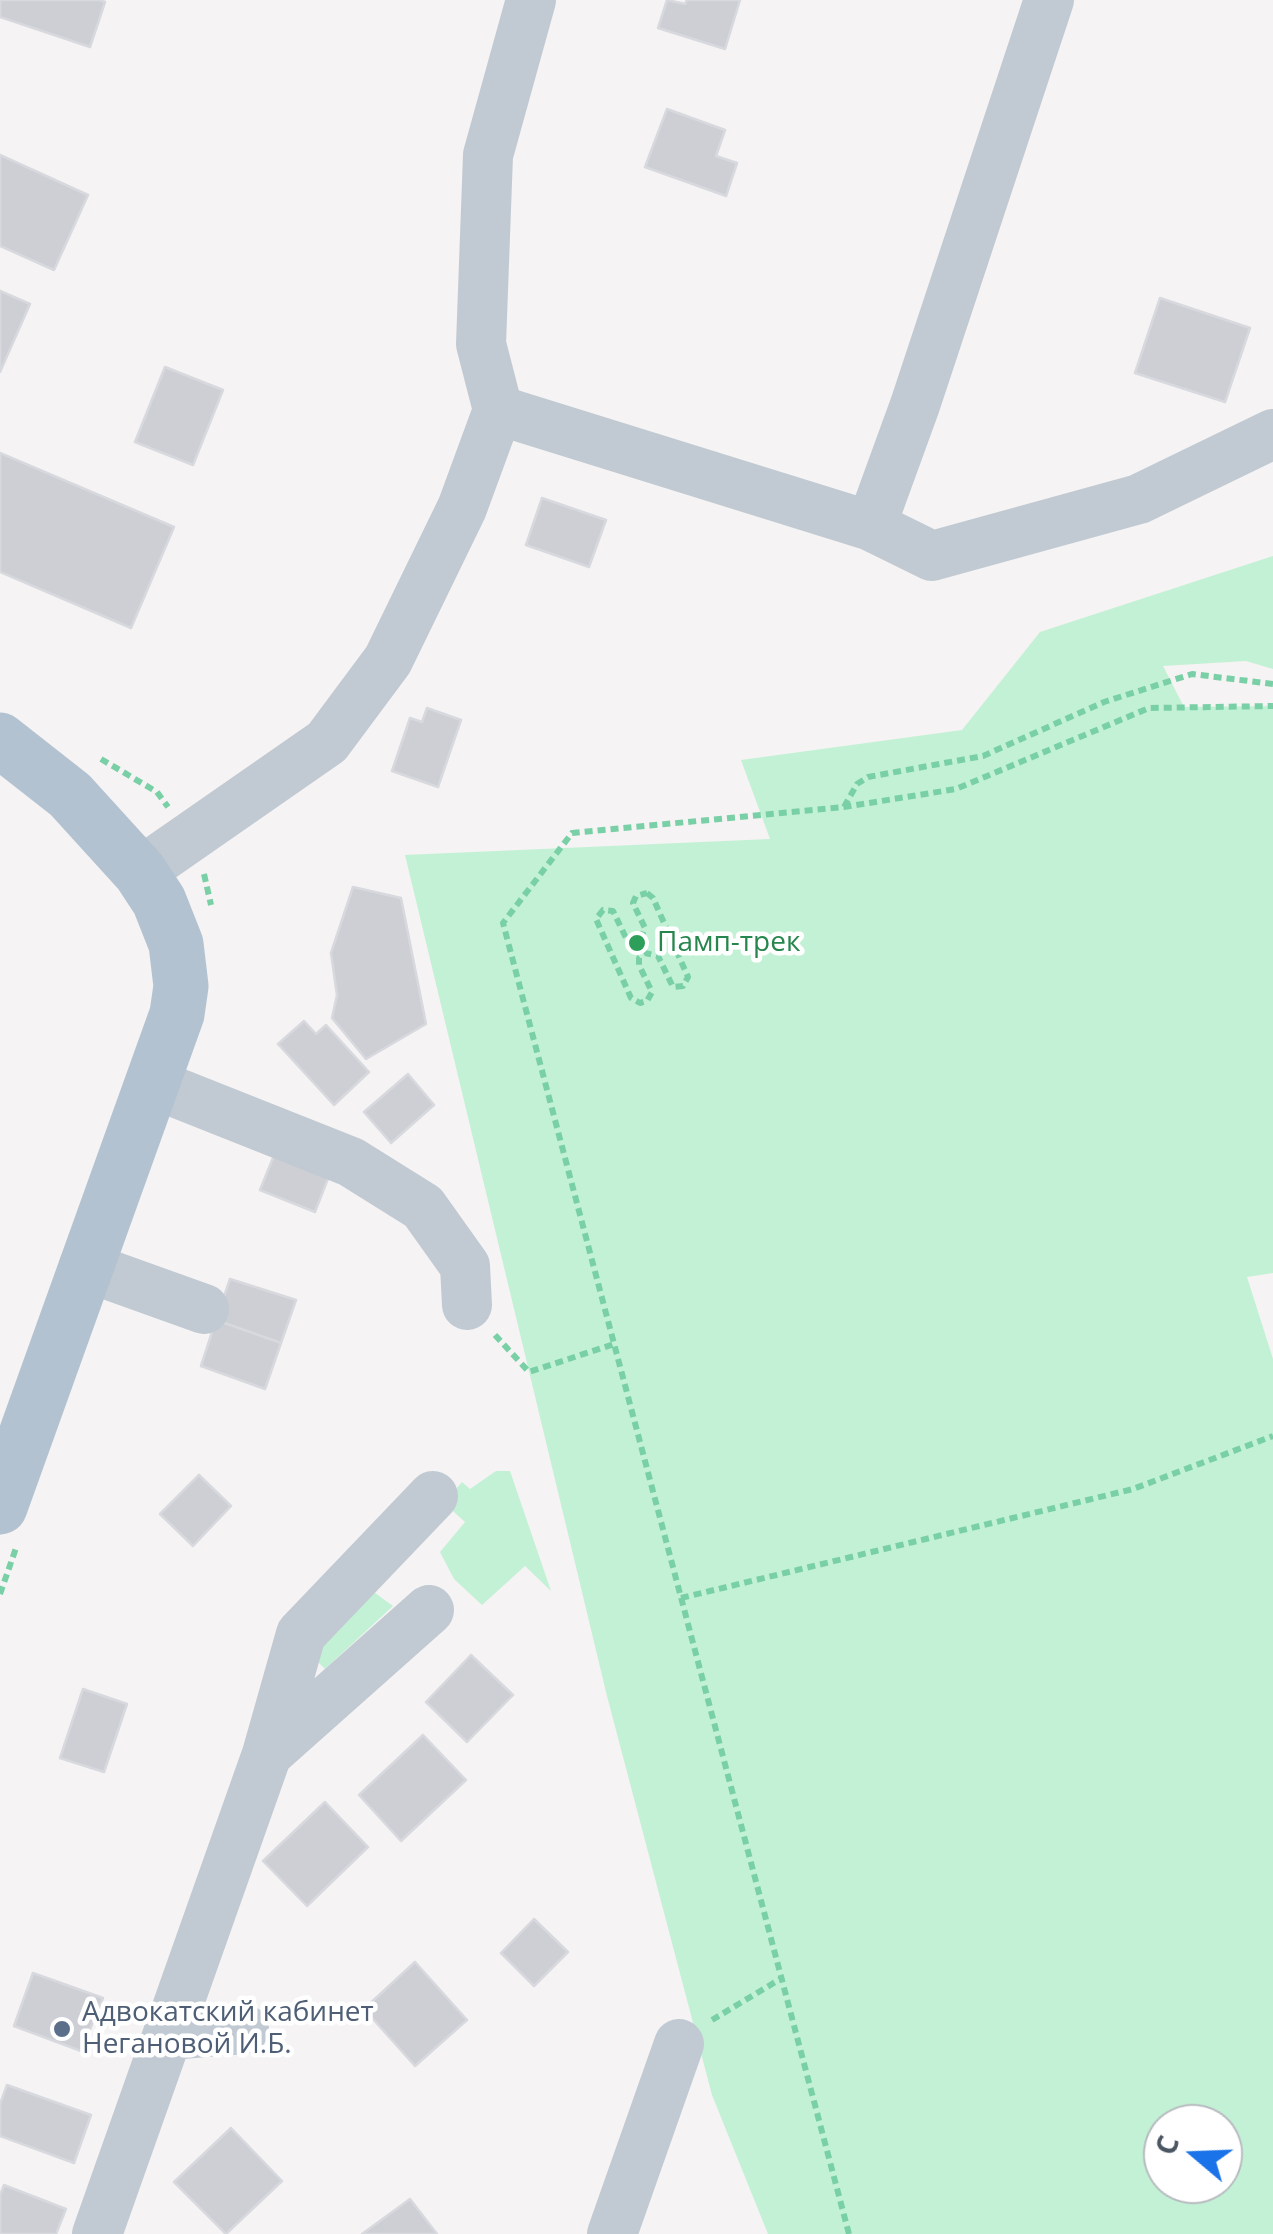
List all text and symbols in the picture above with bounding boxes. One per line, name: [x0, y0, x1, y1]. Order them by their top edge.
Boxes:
place label: Памп-трек: [657, 926, 800, 960]
marker: Памп-трек: [626, 932, 648, 954]
place label: Адвокатский кабинет Негановой И.Б.: [82, 1996, 374, 2062]
marker: Адвокатский кабинет Негановой И.Б.: [51, 2018, 73, 2040]
north arrow: [1143, 2104, 1243, 2204]
text: С: [1146, 2130, 1187, 2160]

